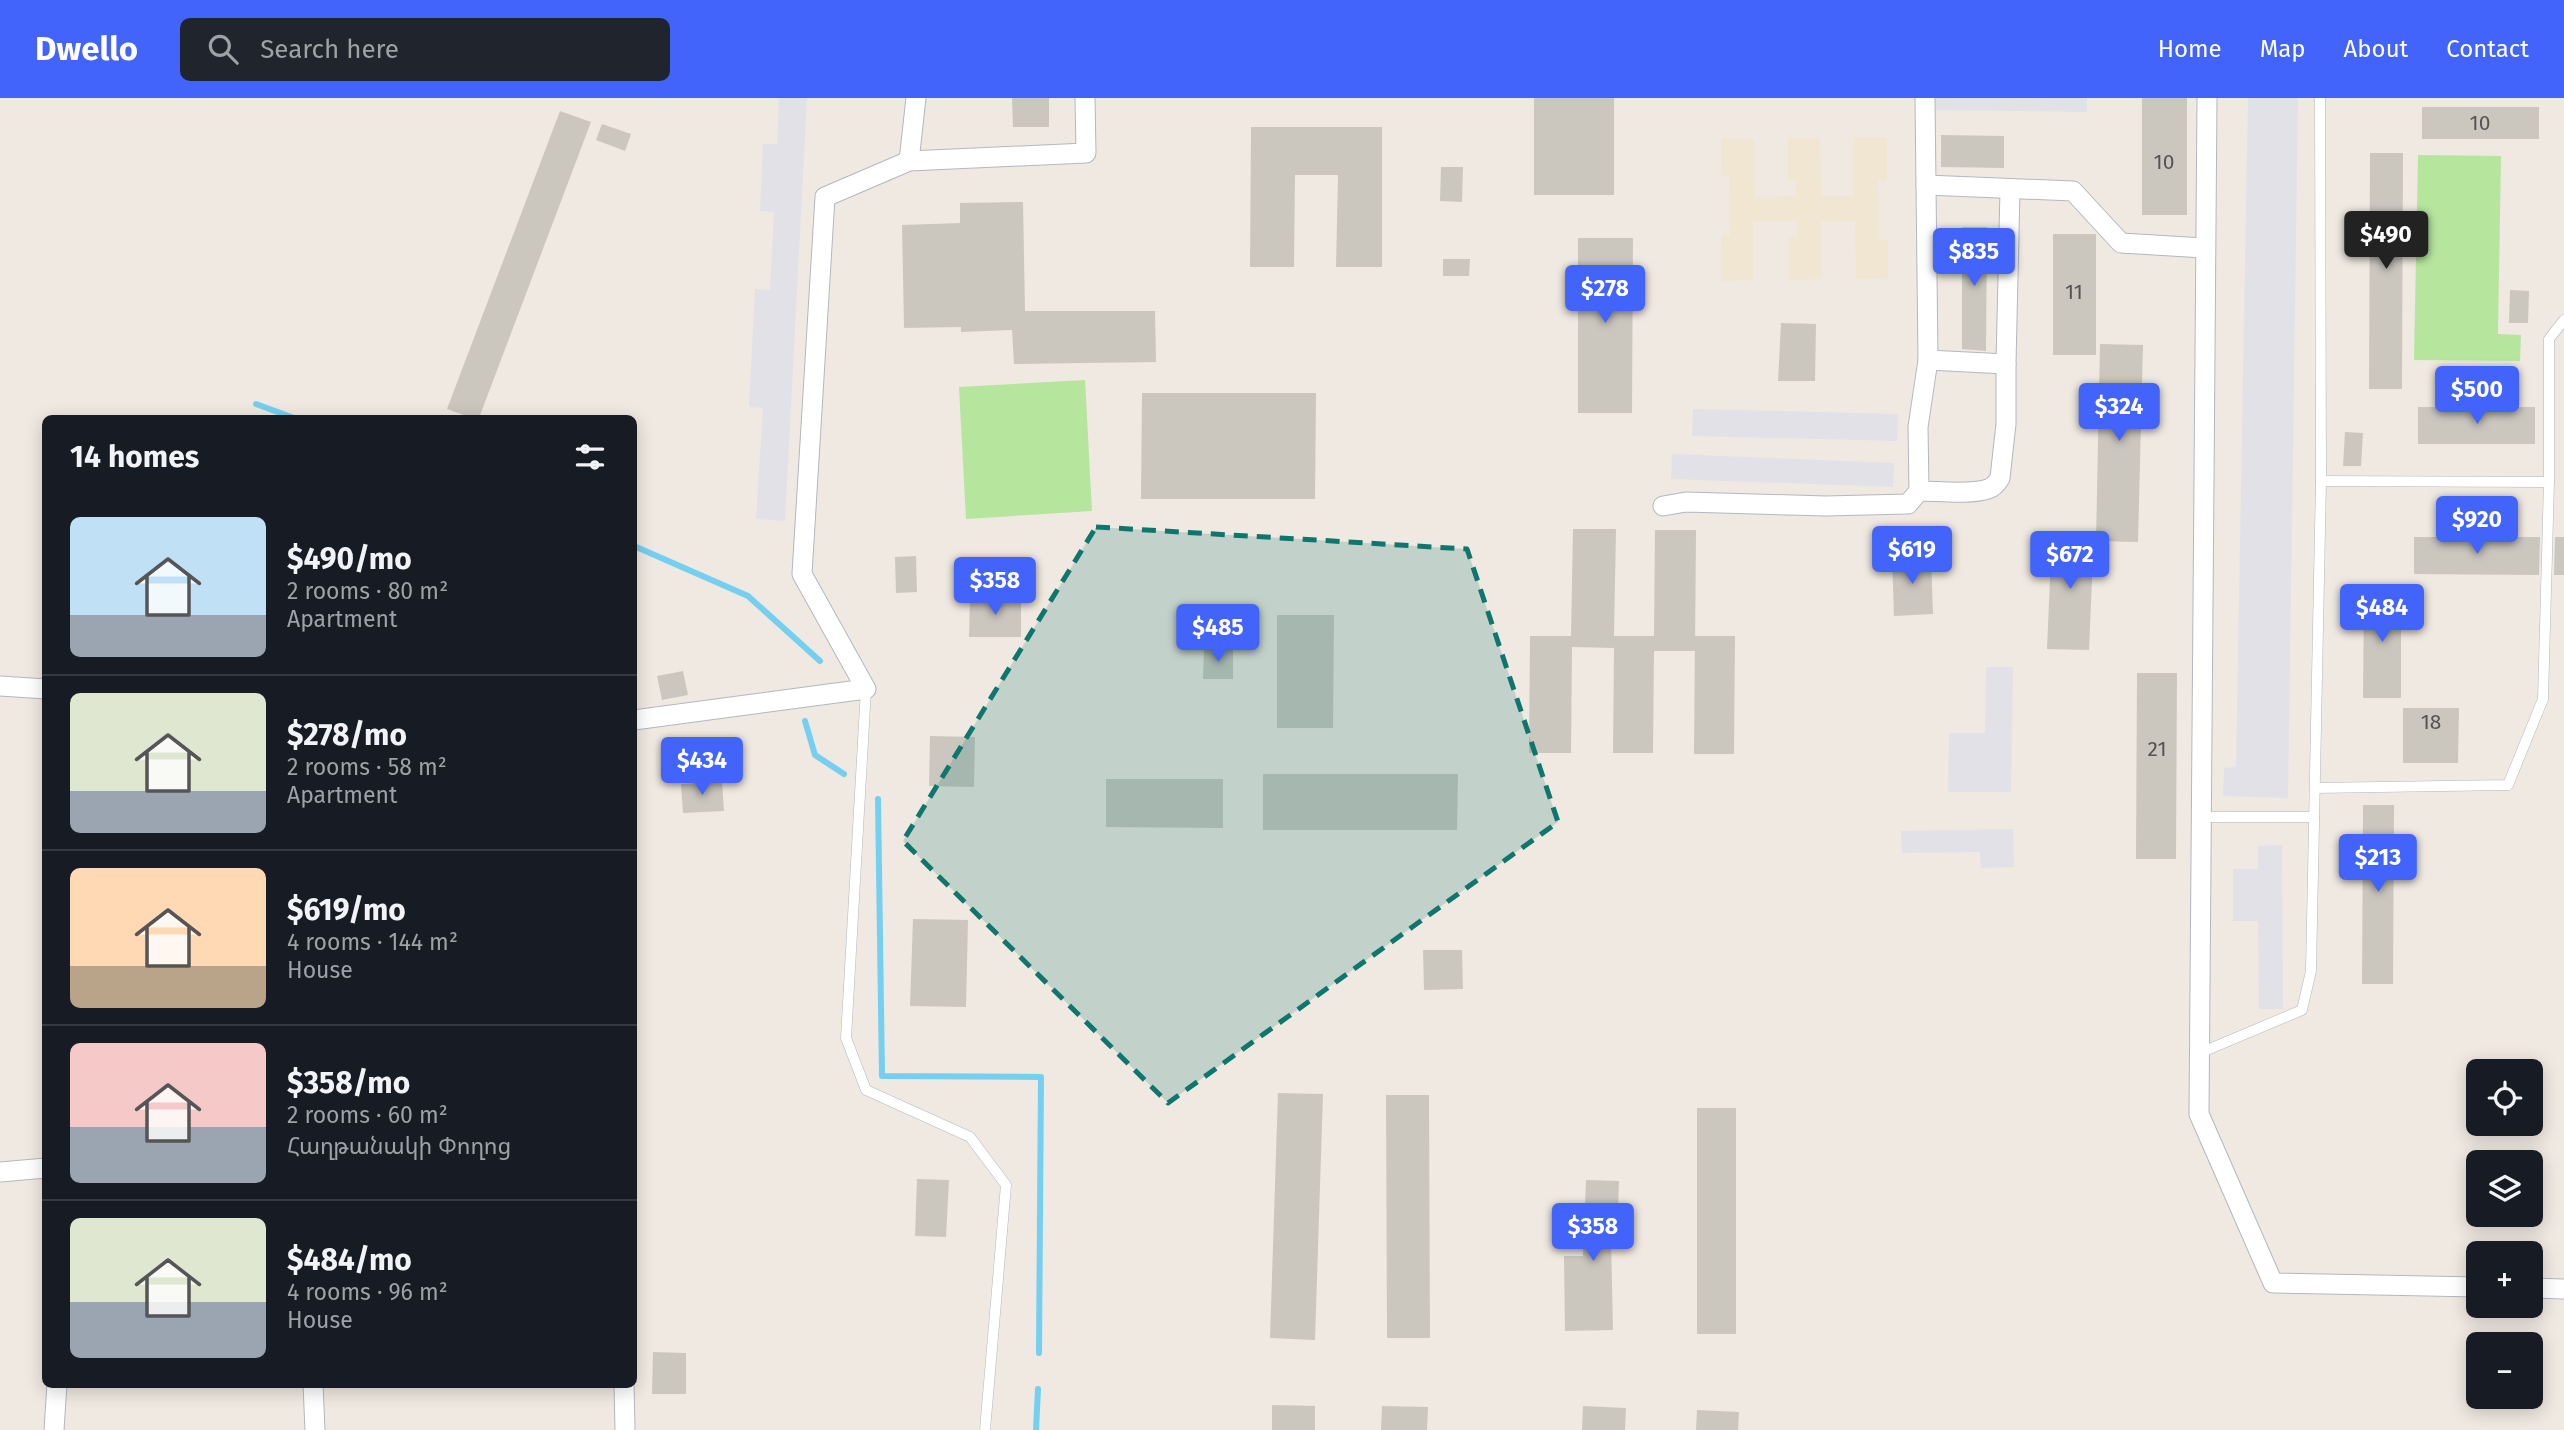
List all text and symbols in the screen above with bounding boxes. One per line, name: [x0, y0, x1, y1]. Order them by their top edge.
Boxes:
search box: [180, 18, 670, 81]
text: Dwello: [35, 29, 138, 69]
icon: search: [204, 30, 242, 68]
text: Search here: [260, 34, 399, 65]
text: Home: [2158, 35, 2222, 63]
text: Map: [2260, 35, 2306, 63]
text: About: [2344, 35, 2408, 63]
text: Contact: [2446, 35, 2529, 63]
house number: 10: [2470, 110, 2490, 136]
house number: 10: [2154, 149, 2174, 175]
pin: $490: [2345, 212, 2427, 271]
text: $490: [2360, 220, 2412, 248]
pin: $835: [1933, 228, 2015, 288]
text: $835: [1949, 237, 1999, 265]
pin: $278: [1564, 266, 1646, 325]
text: $278: [1581, 274, 1629, 302]
house number: 11: [2065, 279, 2083, 305]
pin: $500: [2436, 366, 2518, 426]
text: $500: [2451, 375, 2503, 403]
pin: $324: [2078, 384, 2160, 443]
text: $324: [2095, 392, 2143, 420]
icon: filters: [571, 438, 609, 476]
text: 14 homes: [70, 439, 199, 475]
pin: $920: [2436, 496, 2518, 556]
text: $920: [2452, 505, 2502, 533]
pin: $619: [1871, 526, 1953, 586]
pin: $672: [2029, 532, 2111, 591]
text: $619: [1888, 535, 1936, 563]
text: $672: [2046, 540, 2094, 568]
text: $490/mo: [287, 541, 412, 577]
icon: home: [126, 545, 210, 629]
pin: $358: [954, 558, 1036, 617]
text: $358: [970, 566, 1020, 594]
text: 2 rooms · 80 m²: [287, 577, 448, 605]
pin: $484: [2341, 584, 2423, 644]
text: $484: [2356, 593, 2408, 621]
pin: $485: [1177, 604, 1259, 664]
text: Apartment: [287, 605, 397, 633]
text: $485: [1192, 613, 1244, 641]
house number: 18: [2421, 709, 2441, 735]
text: $278/mo: [287, 717, 407, 753]
icon: home: [126, 721, 210, 805]
house number: 21: [2148, 736, 2166, 762]
pin: $434: [661, 738, 743, 797]
text: $434: [677, 746, 727, 774]
text: 2 rooms · 58 m²: [287, 753, 447, 781]
text: Apartment: [287, 781, 397, 809]
pin: $213: [2337, 834, 2419, 894]
text: $213: [2355, 843, 2401, 871]
text: $619/mo: [287, 892, 406, 928]
icon: home: [126, 896, 210, 980]
text: 4 rooms · 144 m²: [287, 928, 458, 956]
text: House: [287, 956, 353, 984]
map controls: [2466, 1059, 2543, 1409]
button: locate: [2466, 1059, 2543, 1136]
text: $358/mo: [287, 1065, 410, 1101]
icon: home: [126, 1071, 210, 1155]
text: 2 rooms · 60 m²: [287, 1101, 448, 1129]
text: Հաղթանակի Փողոց: [287, 1132, 511, 1160]
button: layers: [2466, 1150, 2543, 1227]
pin: $358: [1552, 1204, 1634, 1263]
text: $358: [1568, 1212, 1618, 1240]
button: +: [2466, 1241, 2543, 1318]
text: $484/mo: [287, 1242, 412, 1278]
icon: home: [126, 1246, 210, 1330]
text: 4 rooms · 96 m²: [287, 1278, 448, 1306]
text: House: [287, 1306, 353, 1334]
button: −: [2466, 1332, 2543, 1409]

